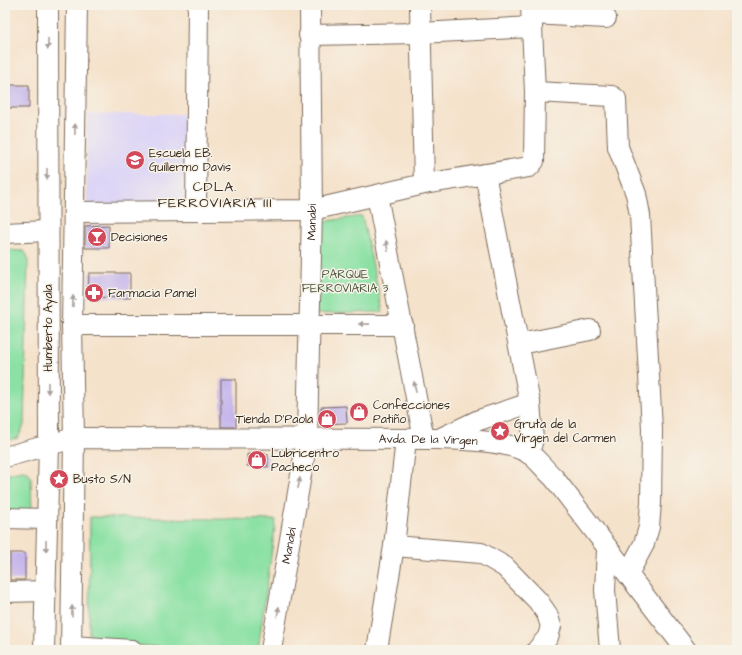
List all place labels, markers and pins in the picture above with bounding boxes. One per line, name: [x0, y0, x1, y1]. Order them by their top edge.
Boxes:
place label: Escuela EB. Guillermo Davis: [149, 145, 231, 176]
school or university icon: Escuela EB. Guillermo Davis: [124, 149, 146, 171]
bar icon: Decisiones: [86, 226, 108, 248]
place label: Decisiones: [111, 229, 168, 246]
pharmacy icon: Farmacia Pamel: [83, 282, 105, 304]
place label: Farmacia Pamel: [108, 285, 196, 302]
place label: Confecciones Patiño: [373, 397, 450, 428]
shop icon: Confecciones Patiño: [348, 401, 370, 423]
shop icon: Tienda D'Paola: [316, 408, 338, 430]
place label: Tienda D'Paola: [236, 411, 313, 428]
place label: Gruta de la Virgen del Carmen: [514, 416, 616, 448]
place icon: Gruta de la Virgen del Carmen: [489, 420, 511, 442]
place label: Lubricentro Pacheco: [271, 445, 339, 476]
shop icon: Lubricentro Pacheco: [246, 449, 268, 471]
place icon: Busto S/N: [48, 468, 70, 490]
place label: Busto S/N: [73, 471, 131, 488]

